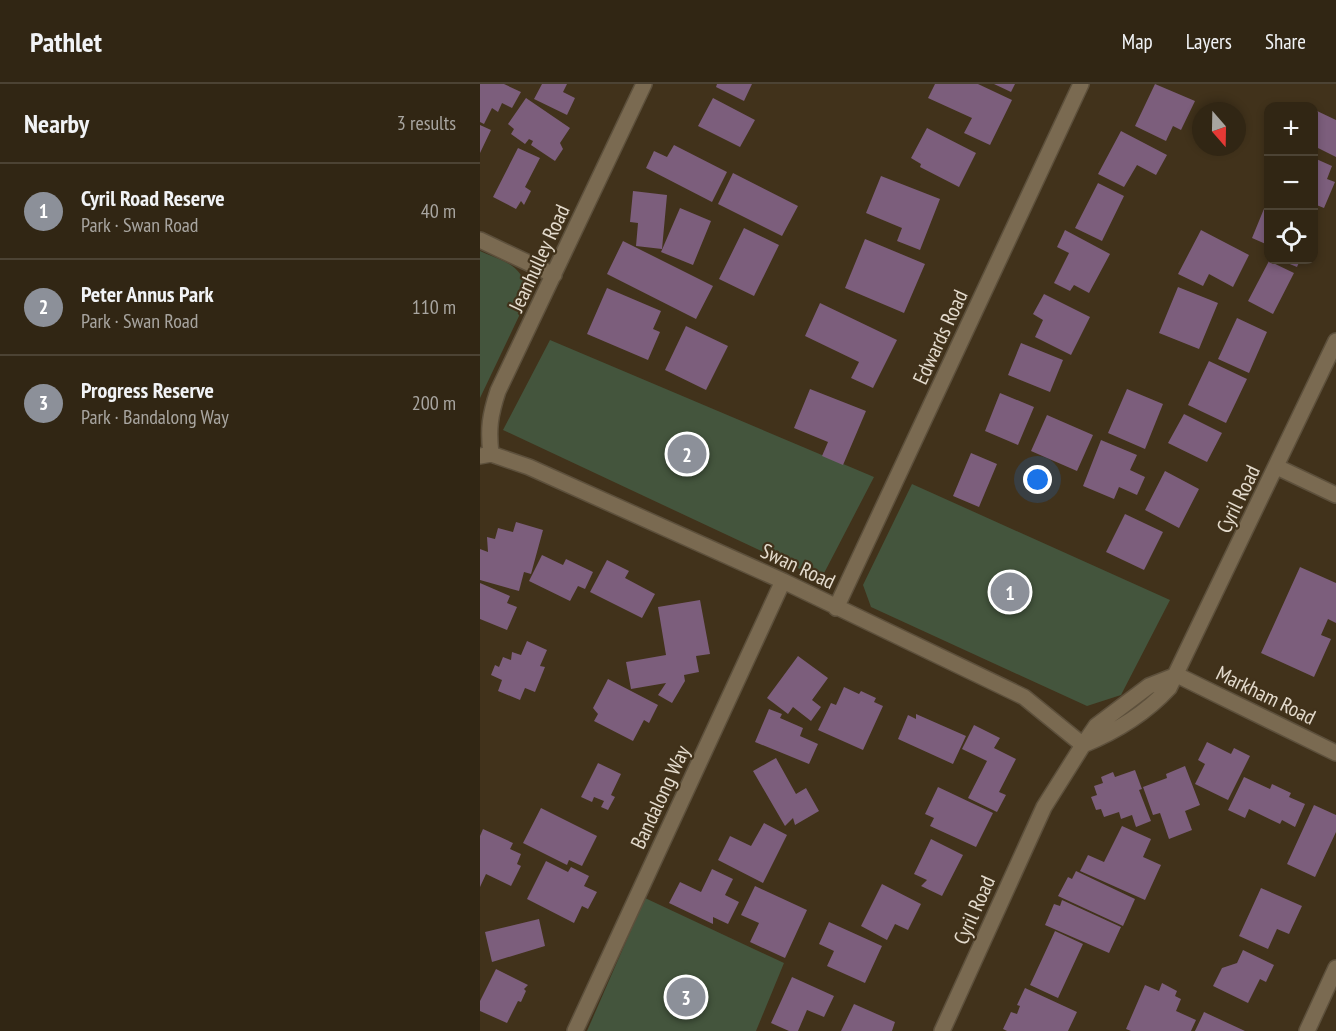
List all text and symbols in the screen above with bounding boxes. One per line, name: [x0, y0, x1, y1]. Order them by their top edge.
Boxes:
text: Pathlet: [30, 23, 102, 60]
text: Map: [1122, 28, 1153, 55]
text: Layers: [1186, 28, 1232, 55]
text: Share: [1265, 28, 1306, 55]
north arrow: [1192, 102, 1246, 156]
map controls: [1264, 102, 1318, 264]
button: +: [1264, 102, 1318, 156]
text: Nearby: [24, 107, 89, 140]
text: 3 results: [397, 110, 456, 136]
button: −: [1264, 156, 1318, 210]
text: Cyril Road Reserve: [81, 184, 225, 212]
text: 1: [39, 198, 48, 224]
text: 40 m: [421, 198, 456, 224]
street label: Jeanhulley Road: [502, 200, 576, 317]
button: locate: [1264, 210, 1318, 264]
text: Park · Swan Road: [81, 212, 198, 238]
text: Peter Annus Park: [81, 280, 214, 308]
street label: Edwards Road: [906, 285, 974, 389]
text: 2: [39, 294, 48, 320]
text: 110 m: [412, 294, 456, 320]
text: Park · Swan Road: [81, 308, 198, 334]
text: Progress Reserve: [81, 376, 214, 404]
text: 3: [39, 390, 48, 416]
text: 200 m: [412, 390, 456, 416]
text: Park · Bandalong Way: [81, 404, 229, 430]
pin: 2: [668, 432, 706, 476]
street label: Cyril Road: [1210, 461, 1266, 537]
your location: [1023, 465, 1052, 494]
street label: Swan Road: [756, 537, 840, 595]
pin: 1: [990, 570, 1030, 614]
street label: Markham Road: [1212, 659, 1320, 731]
street label: Bandalong Way: [624, 741, 696, 853]
street label: Cyril Road: [947, 872, 1001, 948]
pin: 3: [666, 974, 706, 1020]

